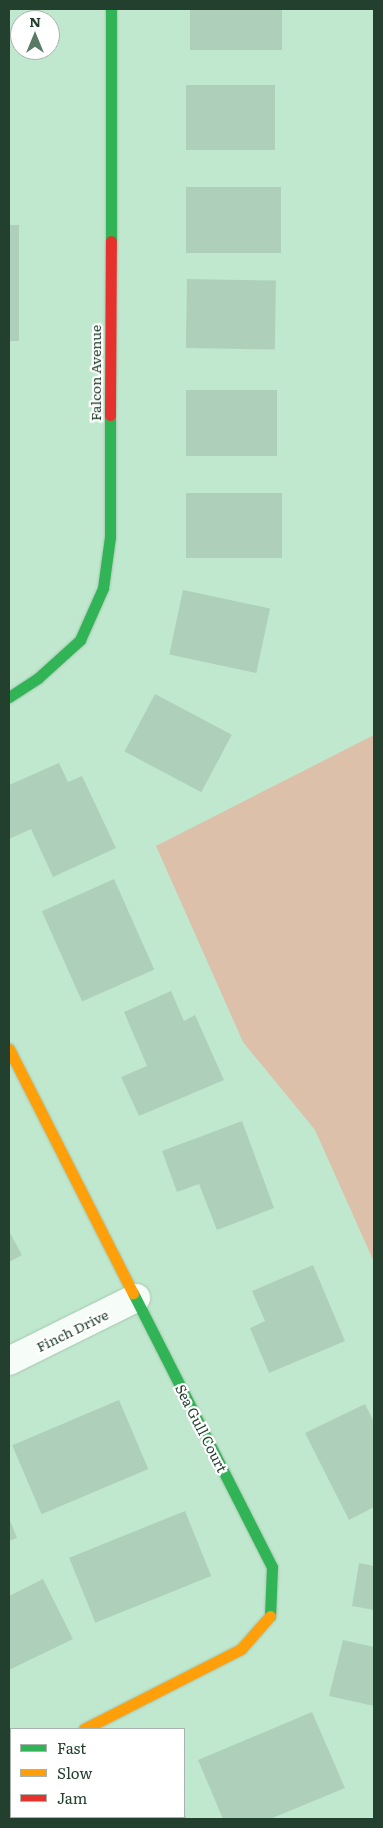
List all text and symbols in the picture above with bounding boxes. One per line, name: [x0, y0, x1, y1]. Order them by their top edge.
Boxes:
north arrow: [10, 10, 60, 60]
text: N: [29, 11, 41, 31]
street label: Falcon Avenue: [87, 325, 103, 421]
street label: Finch Drive: [33, 1305, 111, 1355]
street label: Sea Gull Court: [173, 1381, 231, 1475]
legend: [10, 1728, 185, 1818]
text: Fast: [57, 1736, 86, 1759]
text: Slow: [57, 1761, 92, 1784]
text: Jam: [57, 1786, 87, 1809]

